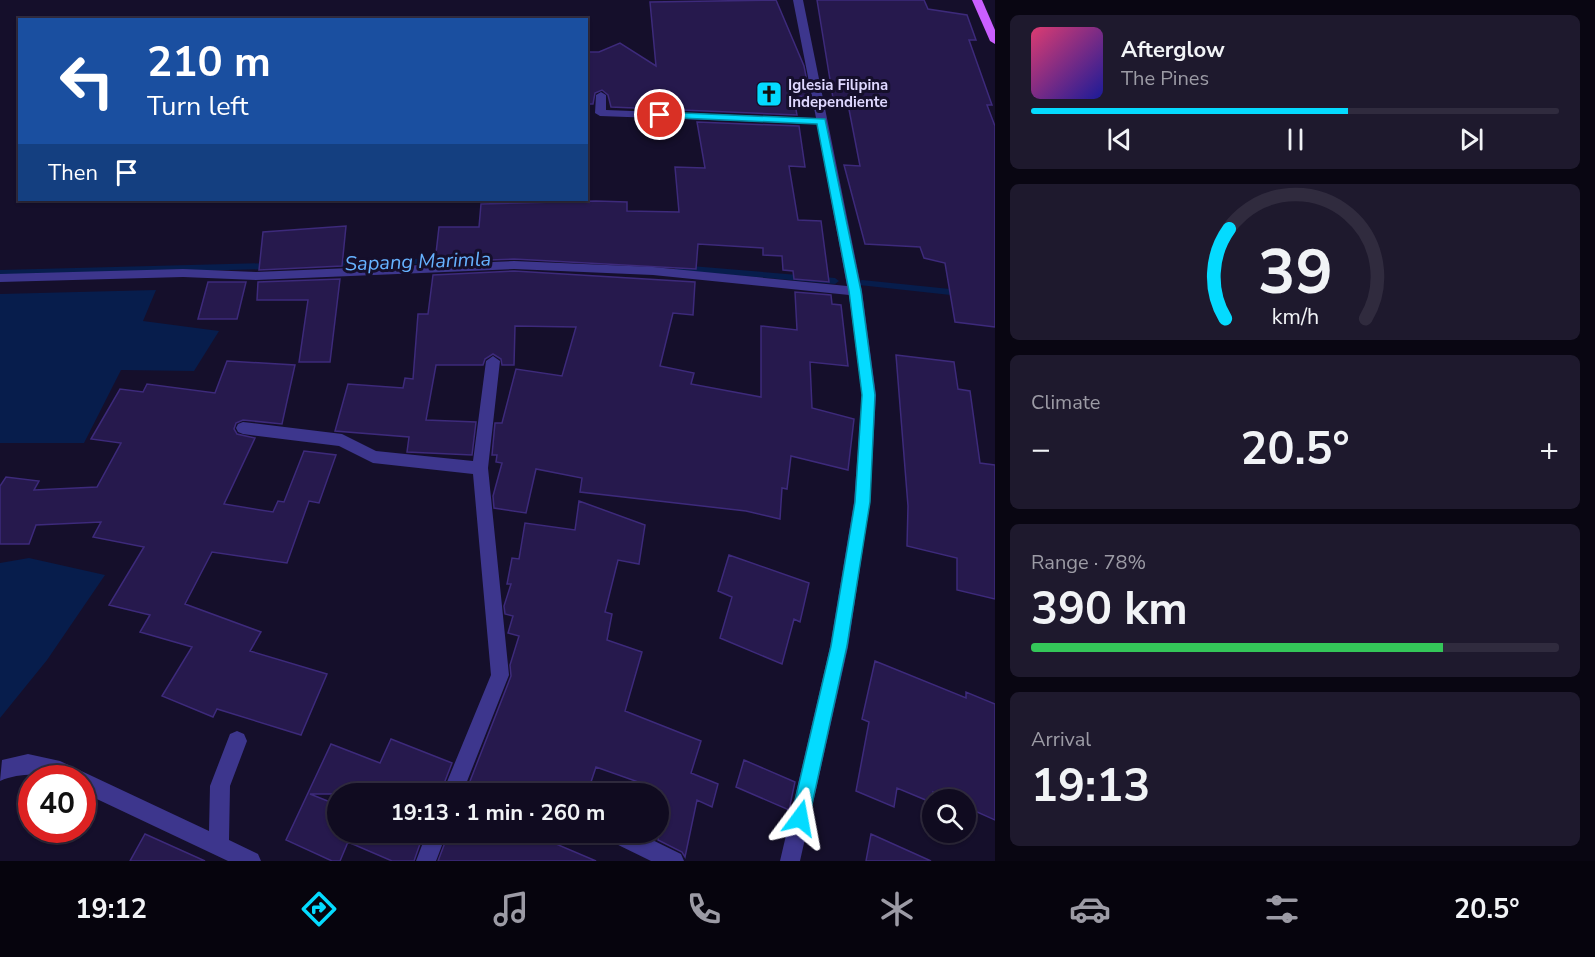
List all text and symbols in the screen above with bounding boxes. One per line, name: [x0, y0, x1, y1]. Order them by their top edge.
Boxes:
text: 210 m: [147, 34, 271, 91]
text: Afterglow: [1121, 35, 1225, 65]
icon: left: [48, 42, 126, 120]
text: The Pines: [1121, 65, 1209, 92]
place label: Iglesia Filipina Independiente: [788, 75, 888, 112]
church icon: Iglesia Filipina Independiente: [754, 79, 784, 109]
text: Turn left: [147, 88, 248, 125]
pin: [634, 89, 685, 140]
icon: arrive: [643, 98, 676, 131]
icon: previous: [1103, 123, 1136, 156]
icon: pause: [1279, 123, 1312, 156]
icon: next: [1455, 123, 1488, 156]
icon: arrive: [110, 156, 143, 189]
text: Then: [48, 158, 98, 188]
text: 39: [1258, 230, 1332, 315]
water label: Sapang Marimla: [344, 245, 492, 278]
text: km/h: [1271, 302, 1319, 332]
text: Climate: [1031, 389, 1100, 416]
text: 20.5°: [1240, 419, 1350, 480]
text: −: [1031, 427, 1051, 472]
text: +: [1539, 427, 1559, 472]
text: Range · 78%: [1031, 549, 1146, 576]
text: 390 km: [1031, 579, 1188, 640]
text: Arrival: [1031, 726, 1091, 753]
text: 19:13: [1031, 756, 1150, 817]
speed limit sign: 40: [18, 765, 96, 843]
position arrow: [768, 786, 832, 850]
map controls: [922, 789, 976, 843]
button: search: [922, 789, 976, 843]
text: 19:13 · 1 min · 260 m: [391, 798, 605, 828]
icon: directions: [298, 888, 340, 930]
icon: music: [490, 888, 532, 930]
icon: phone: [683, 888, 725, 930]
icon: climate: [876, 888, 918, 930]
icon: car: [1069, 888, 1111, 930]
icon: filters: [1261, 888, 1303, 930]
text: 19:12: [75, 891, 147, 928]
text: 20.5°: [1454, 891, 1520, 928]

